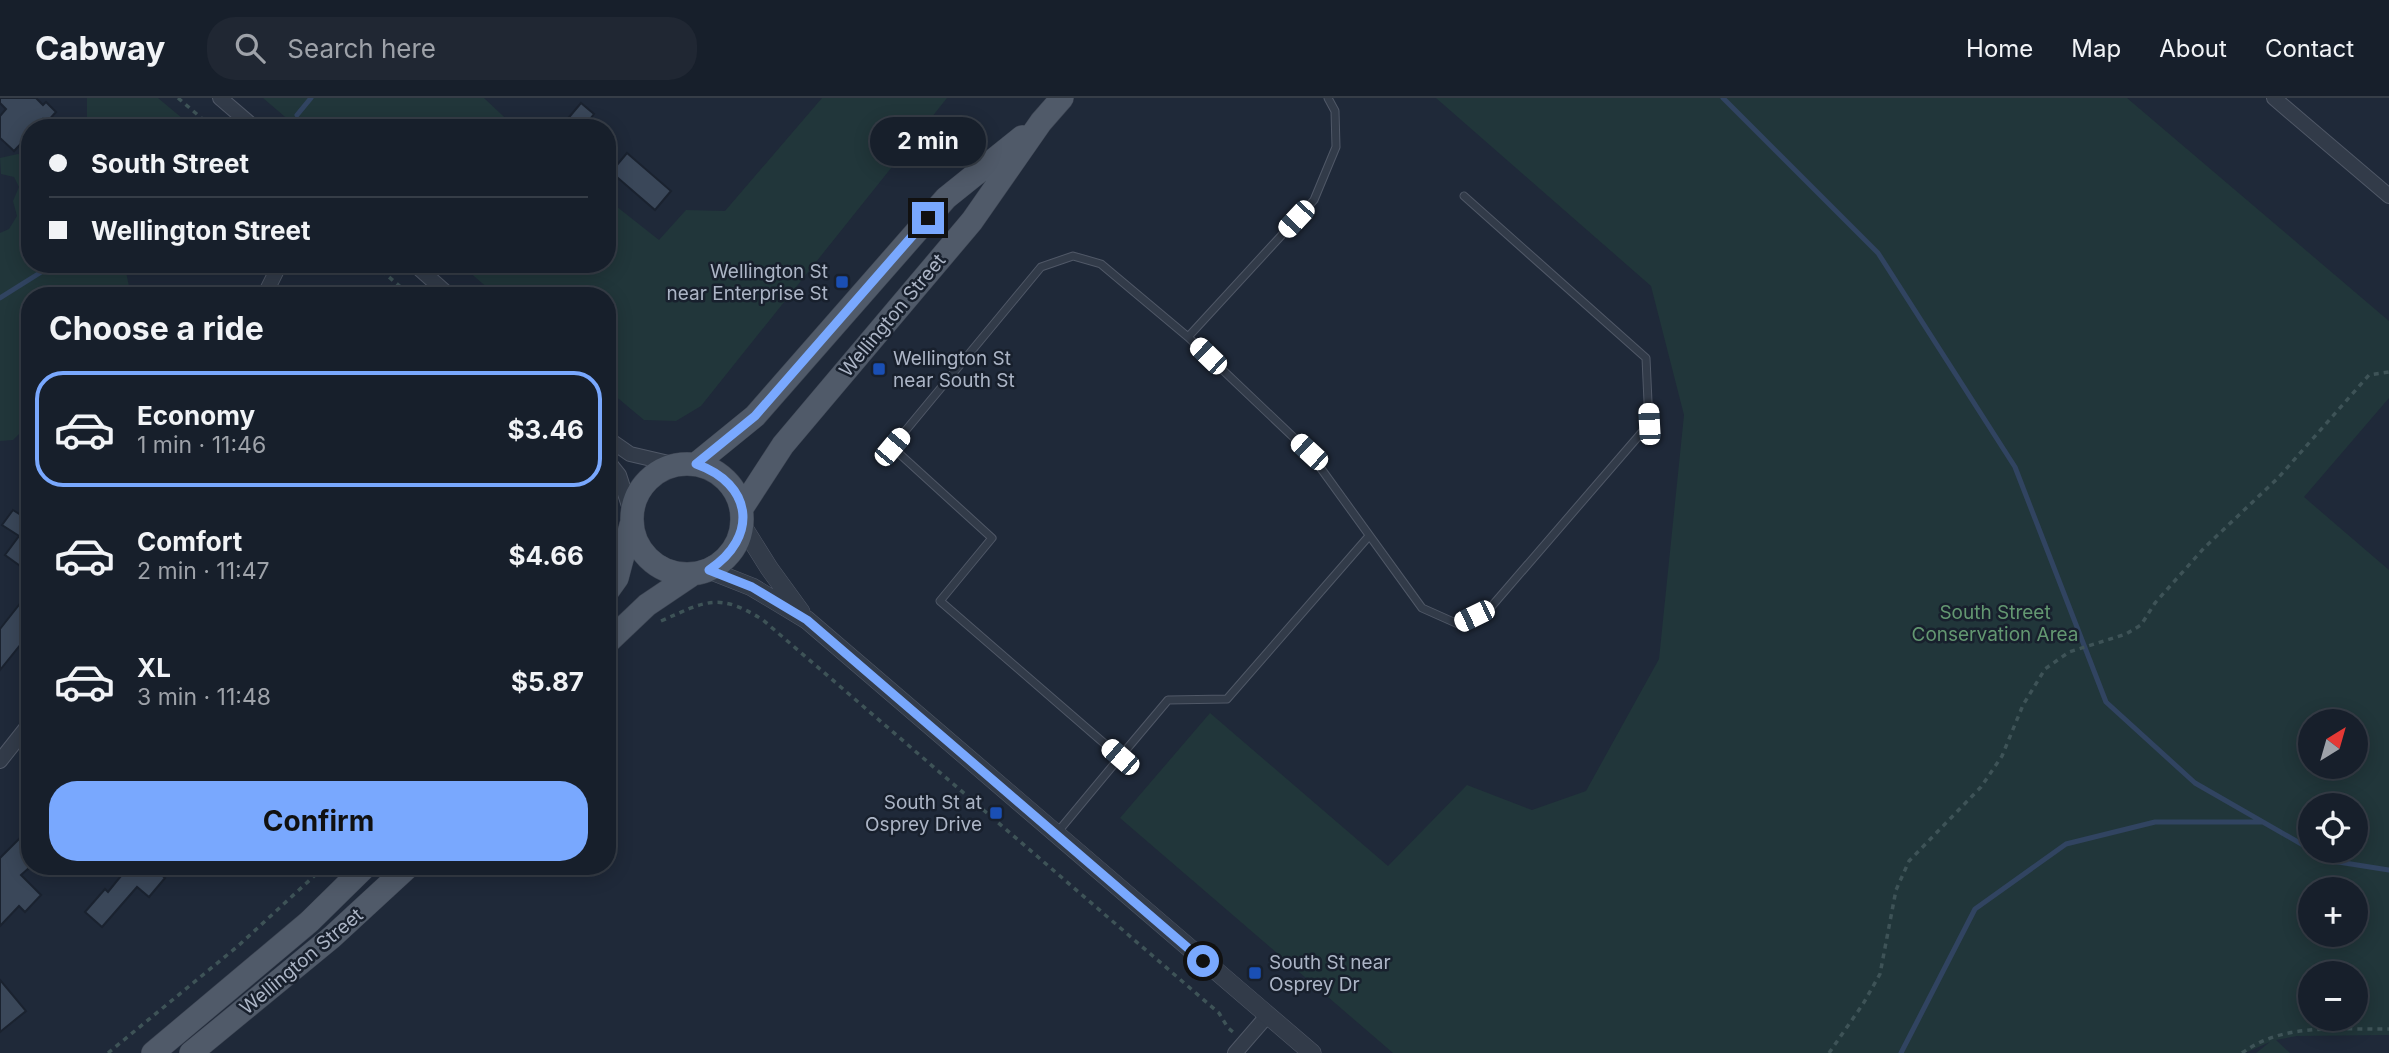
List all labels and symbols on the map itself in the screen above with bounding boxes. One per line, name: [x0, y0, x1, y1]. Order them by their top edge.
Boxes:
callout: 2 min: [870, 116, 986, 166]
car: [1274, 196, 1319, 242]
route end: [912, 202, 944, 234]
street label: Wellington Street: [834, 249, 950, 381]
place label: Wellington St near Enterprise St: [667, 260, 828, 305]
marker: Wellington St near Enterprise St: [834, 274, 850, 290]
car: [1186, 334, 1231, 378]
place label: Wellington St near South St: [893, 347, 1015, 392]
marker: Wellington St near South St: [871, 361, 887, 377]
car: [1638, 402, 1661, 446]
car: [871, 424, 914, 470]
car: [1287, 430, 1332, 474]
car: [1451, 597, 1498, 635]
park label: South Street Conservation Area: [1912, 601, 2078, 646]
north arrow: [2298, 709, 2368, 779]
car: [1098, 735, 1143, 779]
place label: South St at Osprey Drive: [865, 791, 982, 836]
marker: South St at Osprey Drive: [988, 805, 1004, 821]
street label: Wellington Street: [235, 903, 367, 1019]
route start: [1187, 945, 1219, 977]
place label: South St near Osprey Dr: [1269, 951, 1391, 996]
marker: South St near Osprey Dr: [1247, 965, 1263, 981]

